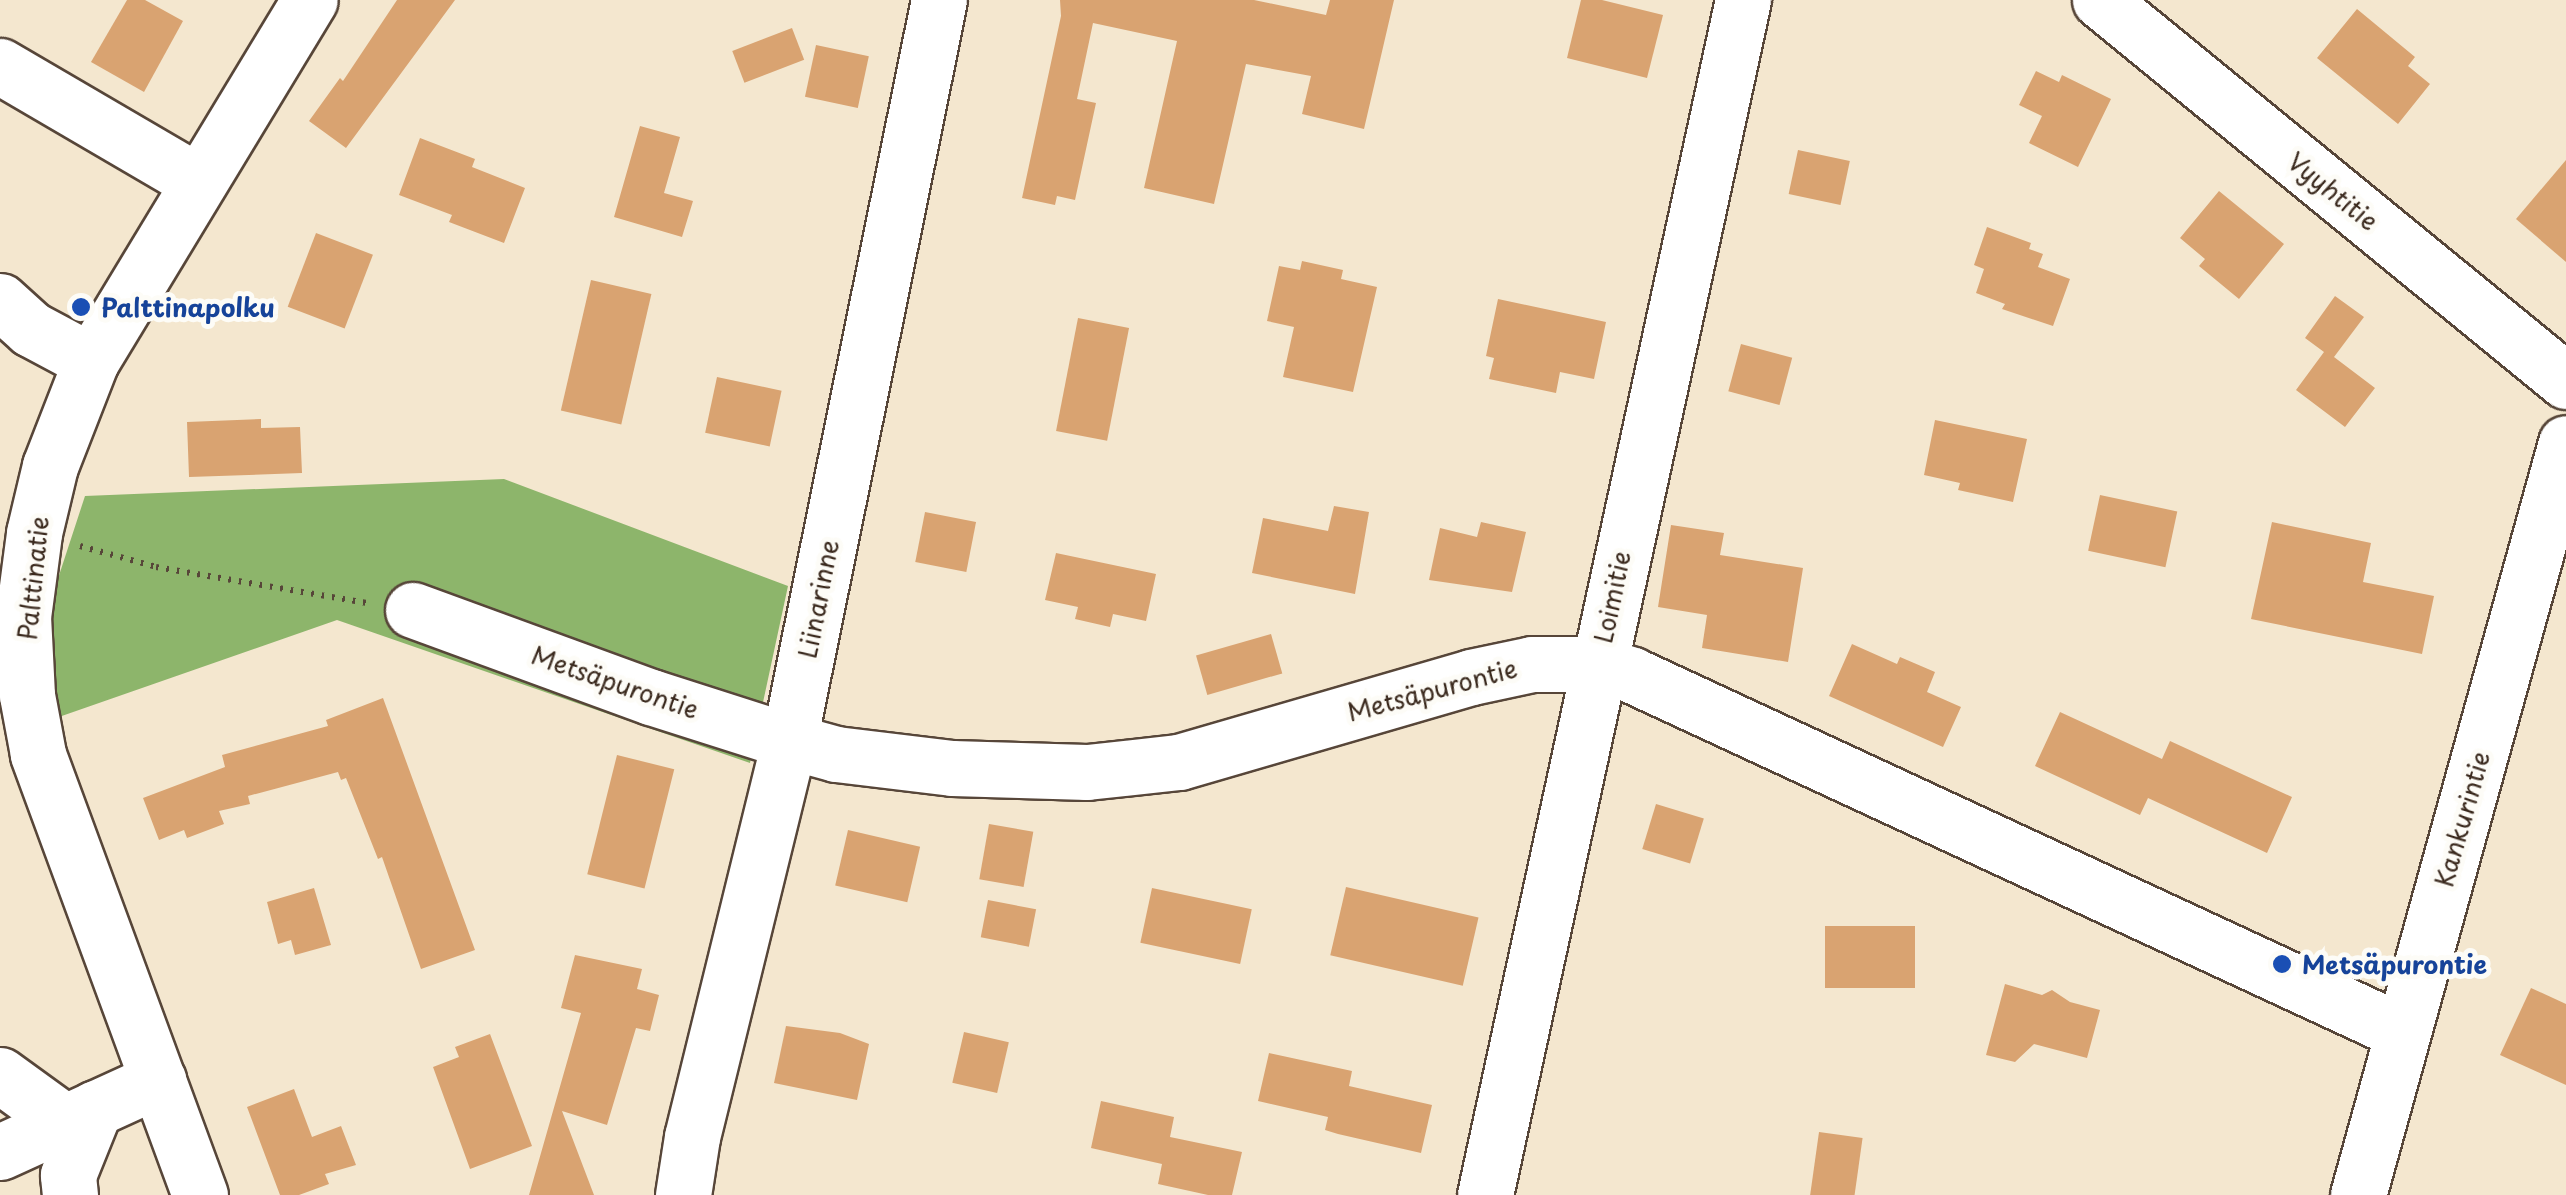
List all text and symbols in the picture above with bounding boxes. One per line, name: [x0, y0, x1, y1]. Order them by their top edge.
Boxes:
street label: Vyyhtitie: [2282, 146, 2384, 236]
place label: Palttinapolku: [101, 292, 275, 322]
marker: Palttinapolku: [70, 296, 92, 318]
street label: Palttinatie: [12, 515, 54, 641]
street label: Liinarinne: [792, 537, 844, 661]
street label: Loimitie: [1588, 548, 1636, 646]
street label: Metsäpurontie: [528, 639, 702, 725]
street label: Metsäpurontie: [1344, 653, 1520, 727]
street label: Kankurintie: [2428, 748, 2496, 890]
place label: Metsäpurontie: [2302, 949, 2487, 979]
marker: Metsäpurontie: [2271, 953, 2293, 975]

